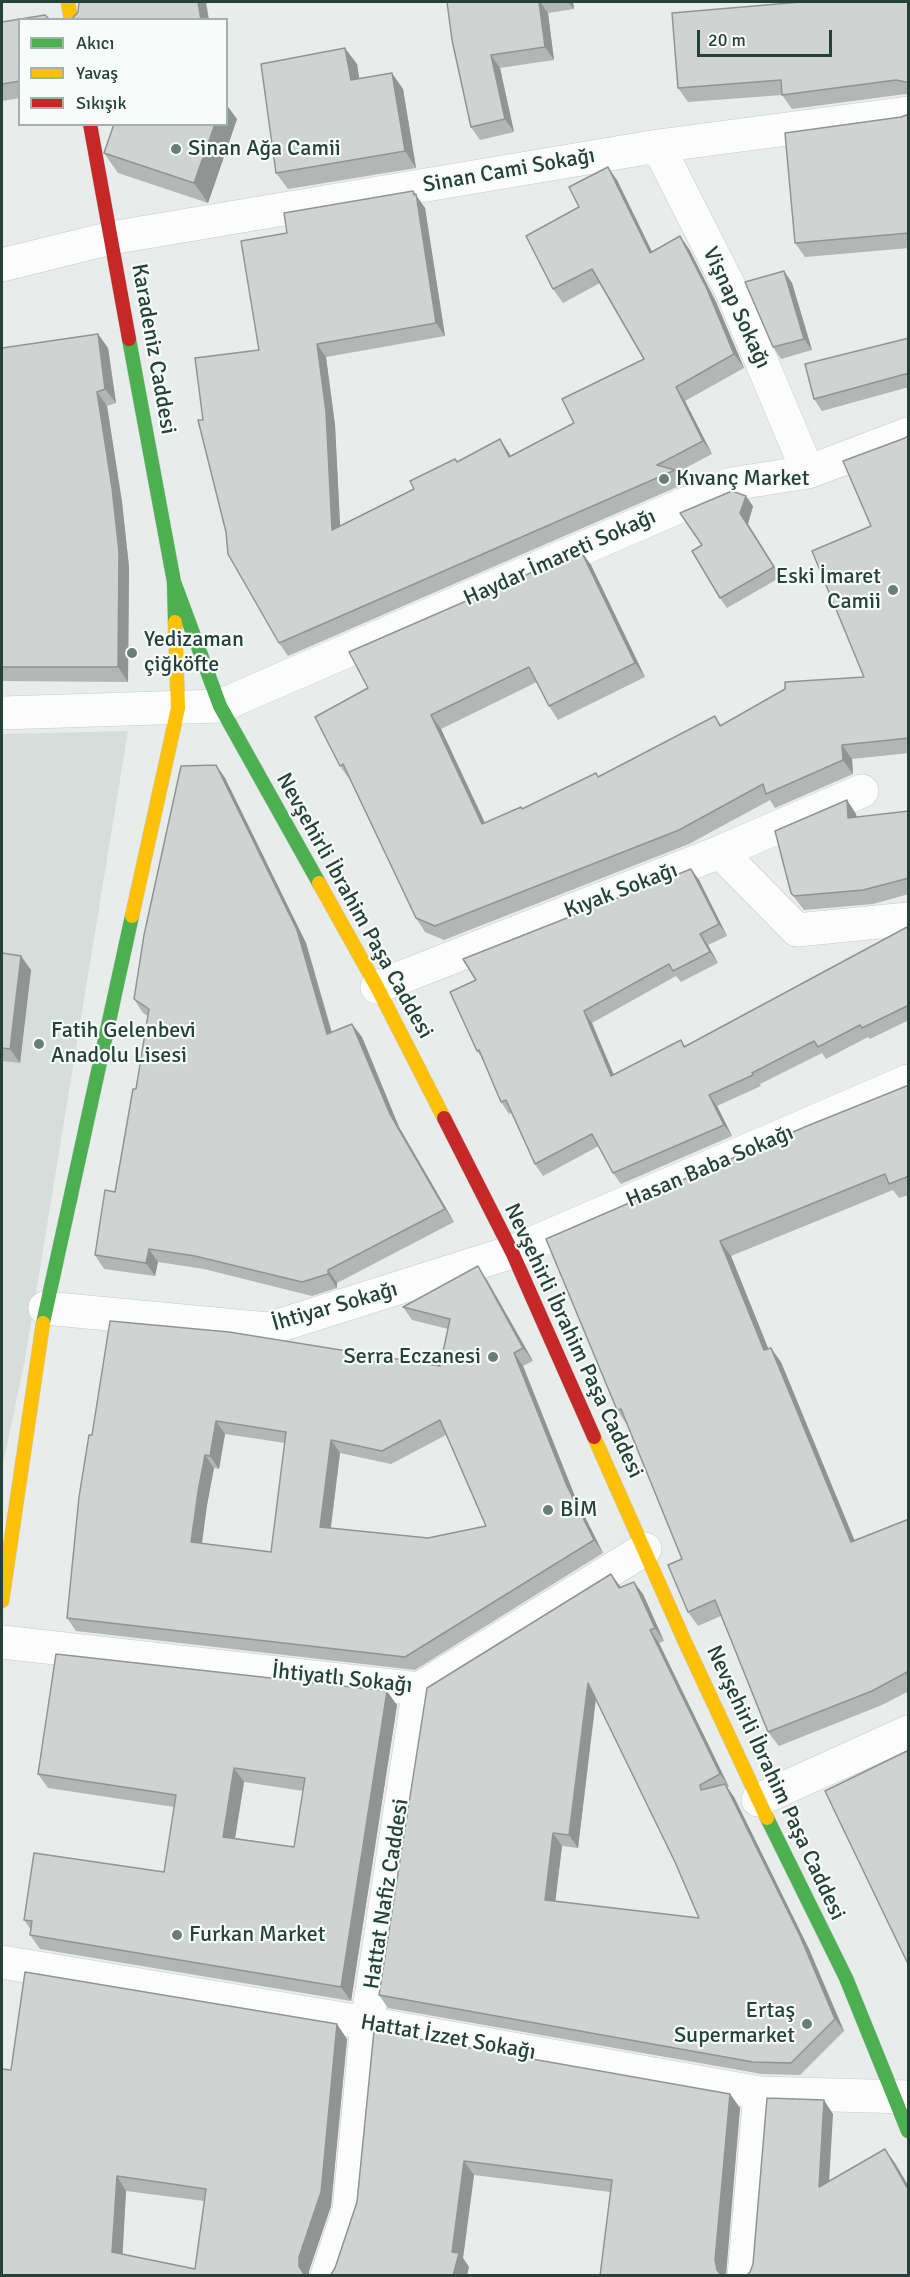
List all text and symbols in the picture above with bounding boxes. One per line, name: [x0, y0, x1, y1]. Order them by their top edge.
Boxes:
legend: [18, 18, 228, 126]
scale bar: [700, 18, 835, 56]
text: 20 m: [708, 29, 746, 51]
text: Akıcı: [76, 32, 114, 54]
text: Yavaş: [76, 62, 118, 84]
text: Sıkışık: [76, 92, 126, 114]
place label: Sinan Ağa Camii: [188, 136, 341, 162]
marker: Sinan Ağa Camii: [169, 142, 183, 156]
street label: Sinan Cami Sokağı: [421, 143, 597, 199]
street label: Vişnap Sokağı: [696, 243, 776, 373]
street label: Karadeniz Caddesi: [125, 262, 181, 436]
place label: Kıvanç Market: [676, 466, 810, 492]
marker: Kıvanç Market: [657, 472, 671, 486]
street label: Haydar İmareti Sokağı: [460, 504, 660, 612]
place label: Eski İmaret Camii: [776, 564, 881, 616]
marker: Eski İmaret Camii: [886, 583, 900, 597]
place label: Yedizaman çiğköfte: [144, 627, 244, 678]
marker: Yedizaman çiğköfte: [125, 646, 139, 660]
street label: Nevşehirli İbrahim Paşa Caddesi: [270, 768, 438, 1044]
street label: Kıyak Sokağı: [561, 857, 681, 925]
place label: Fatih Gelenbevi Anadolu Lisesi: [51, 1018, 196, 1070]
marker: Fatih Gelenbevi Anadolu Lisesi: [32, 1037, 46, 1051]
street label: Hasan Baba Sokağı: [622, 1120, 798, 1214]
street label: Nevşehirli İbrahim Paşa Caddesi: [498, 1199, 648, 1483]
street label: İhtiyar Sokağı: [269, 1276, 401, 1338]
place label: Serra Eczanesi: [344, 1344, 481, 1370]
marker: Serra Eczanesi: [486, 1350, 500, 1364]
place label: BİM: [560, 1497, 598, 1523]
marker: BİM: [541, 1503, 555, 1517]
street label: Nevşehirli İbrahim Paşa Caddesi: [700, 1641, 850, 1925]
street label: İhtiyatlı Sokağı: [270, 1658, 414, 1700]
street label: Hattat Nafiz Caddesi: [359, 1797, 415, 1991]
place label: Furkan Market: [189, 1922, 325, 1948]
marker: Furkan Market: [170, 1928, 184, 1942]
place label: Ertaş Supermarket: [674, 1998, 795, 2050]
street label: Hattat İzzet Sokağı: [358, 2010, 538, 2066]
marker: Ertaş Supermarket: [800, 2017, 814, 2031]

